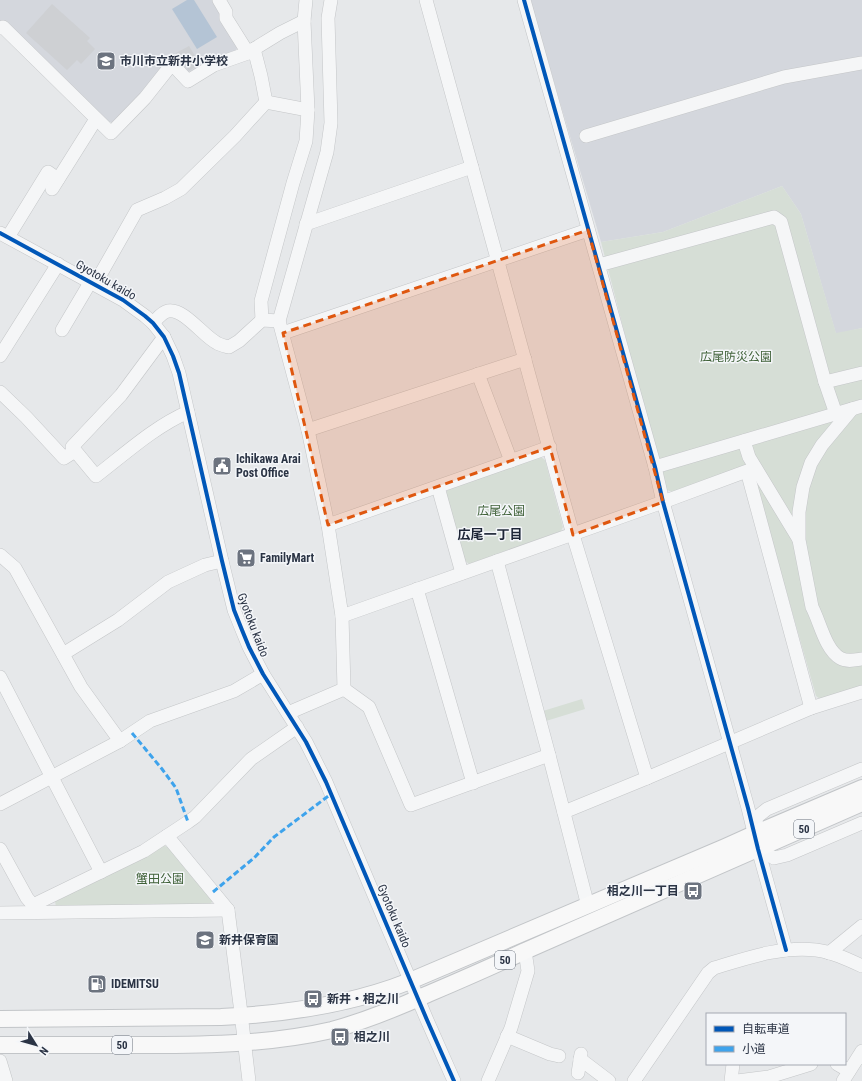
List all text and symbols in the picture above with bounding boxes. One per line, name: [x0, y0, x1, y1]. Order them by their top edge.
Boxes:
school or university icon: 市川市立新井小学校: [95, 50, 117, 72]
place label: 市川市立新井小学校: [120, 54, 228, 68]
street label: Gyotoku kaido: [73, 257, 139, 303]
park label: 広尾防災公園: [700, 350, 772, 364]
place label: Ichikawa Arai Post Office: [236, 452, 301, 480]
public building icon: Ichikawa Arai Post Office: [211, 455, 233, 477]
park label: 広尾公園: [477, 504, 525, 518]
district label: 広尾一丁目: [457, 527, 523, 542]
supermarket icon: FamilyMart: [235, 547, 257, 569]
place label: FamilyMart: [260, 551, 314, 565]
street label: Gyotoku kaido: [234, 591, 272, 659]
road number: 50: [794, 820, 814, 838]
park label: 蟹田公園: [136, 872, 184, 886]
bus stop icon: 相之川一丁目: [682, 880, 704, 902]
street label: Gyotoku kaido: [374, 882, 414, 950]
place label: 相之川一丁目: [607, 884, 679, 898]
school or university icon: 新井保育園: [194, 929, 216, 951]
place label: 新井保育園: [219, 933, 279, 947]
road number: 50: [495, 951, 515, 969]
fuel station icon: IDEMITSU: [86, 973, 108, 995]
place label: IDEMITSU: [111, 977, 159, 991]
bus stop icon: 新井・相之川: [302, 988, 324, 1010]
place label: 新井・相之川: [327, 992, 399, 1006]
legend: [706, 1013, 846, 1065]
text: 自転車道: [742, 1022, 790, 1036]
north arrow: [16, 1025, 56, 1065]
bus stop icon: 相之川: [329, 1026, 351, 1048]
place label: 相之川: [354, 1030, 390, 1044]
road number: 50: [112, 1036, 132, 1054]
text: 小道: [742, 1042, 766, 1056]
text: N: [36, 1044, 51, 1058]

